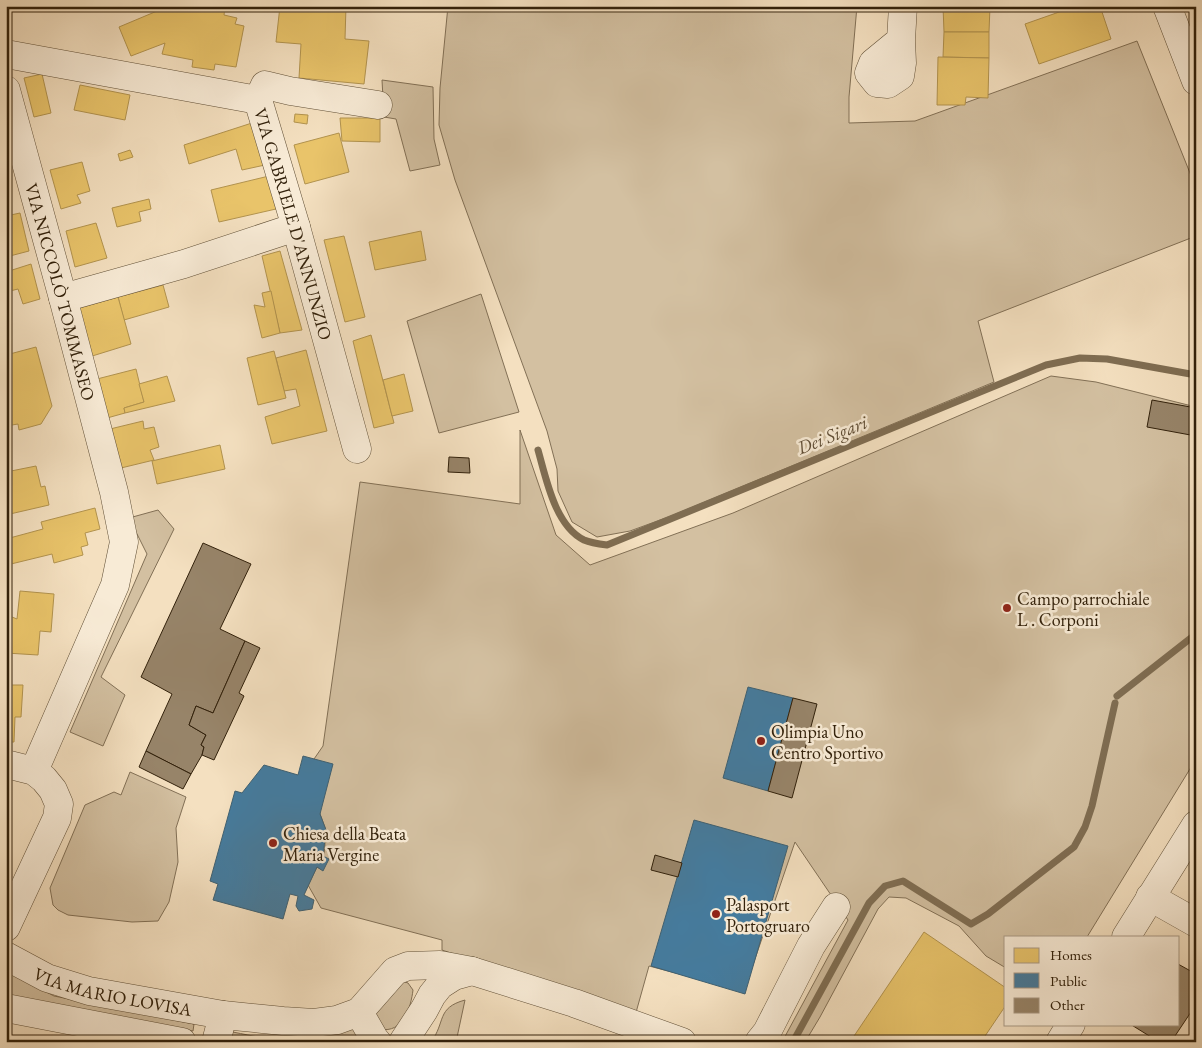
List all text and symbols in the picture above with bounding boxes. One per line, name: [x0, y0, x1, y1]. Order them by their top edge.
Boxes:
street label: VIA GABRIELE D'ANNUNZIO: [249, 105, 338, 342]
street label: VIA NICCOLÒ TOMMASEO: [20, 180, 101, 403]
water label: Dei Sigari: [792, 409, 872, 461]
place label: Campo parrochiale L . Corponi: [1017, 587, 1149, 631]
marker: Campo parrochiale L . Corponi: [1001, 602, 1013, 614]
place label: Olimpia Uno Centro Sportivo: [771, 720, 884, 764]
marker: Olimpia Uno Centro Sportivo: [755, 735, 767, 747]
place label: Chiesa della Beata Maria Vergine: [283, 822, 407, 866]
marker: Chiesa della Beata Maria Vergine: [267, 837, 279, 849]
place label: Palasport Portogruaro: [726, 893, 810, 937]
marker: Palasport Portogruaro: [710, 908, 722, 920]
legend: [1004, 936, 1180, 1026]
text: Homes: [1050, 945, 1092, 964]
street label: VIA MARIO LOVISA: [30, 961, 194, 1021]
text: Public: [1050, 971, 1087, 990]
text: Other: [1050, 995, 1085, 1014]

